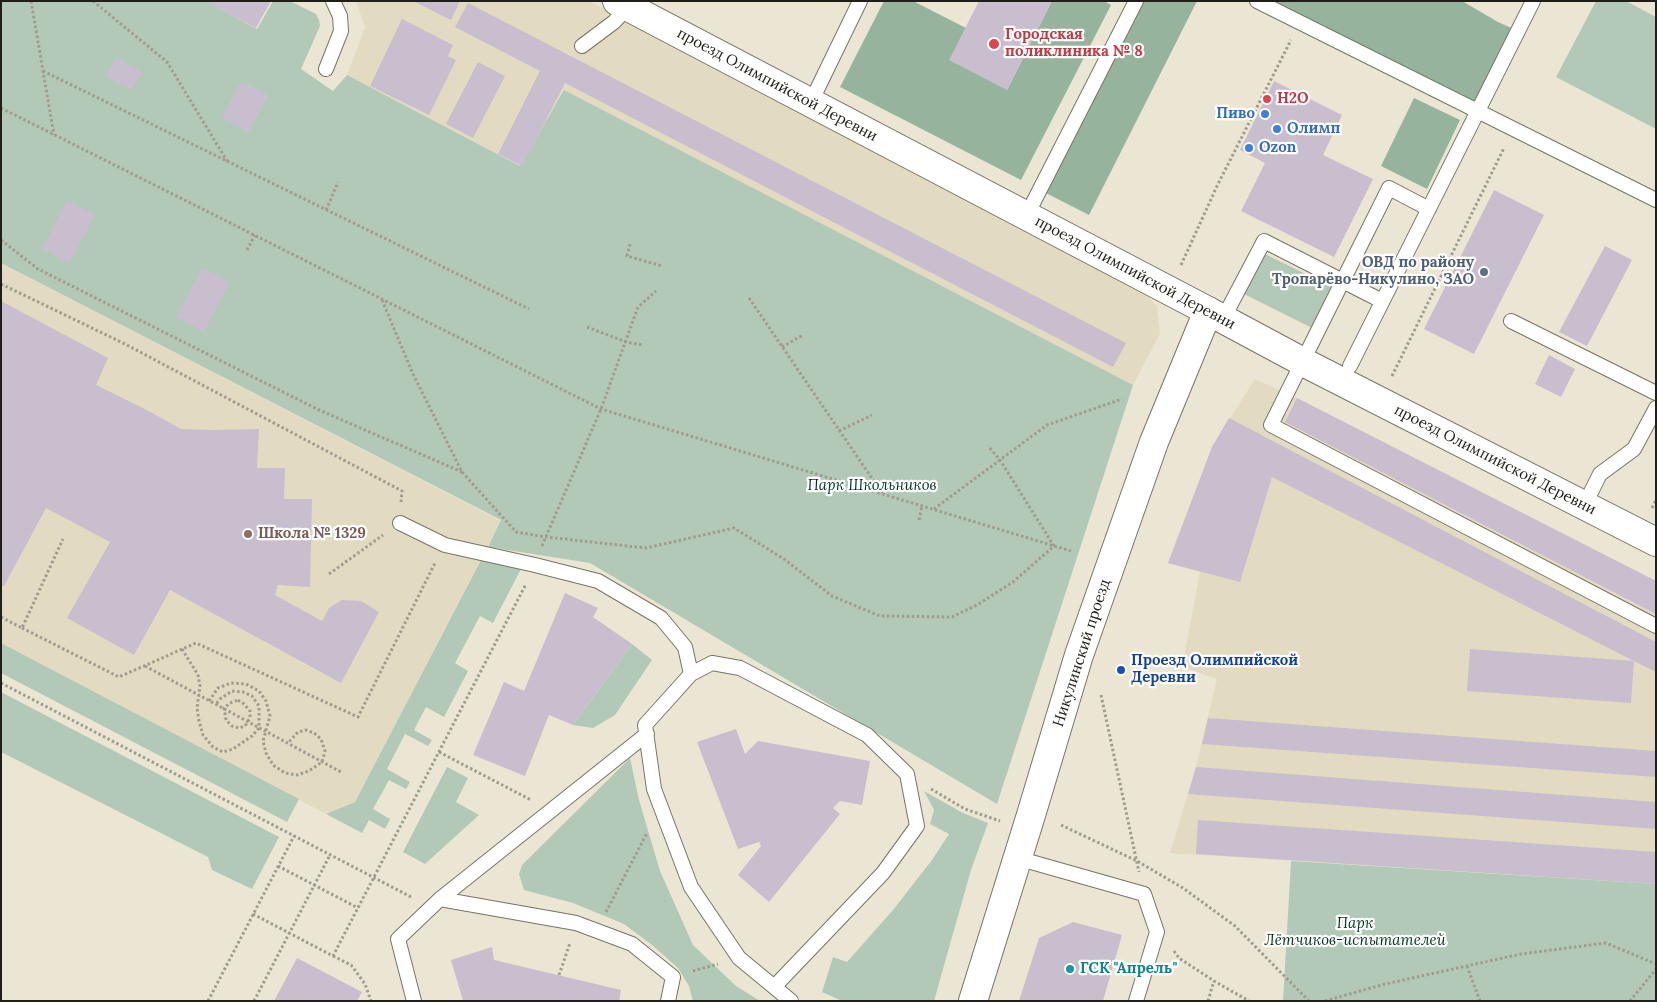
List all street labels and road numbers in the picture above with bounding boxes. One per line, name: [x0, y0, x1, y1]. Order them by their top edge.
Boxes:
street label: проезд Олимпийской Деревни: [674, 24, 880, 146]
street label: проезд Олимпийской Деревни: [1032, 212, 1238, 334]
street label: проезд Олимпийской Деревни: [1391, 401, 1599, 519]
street label: Никулинский проезд: [1050, 577, 1114, 729]

